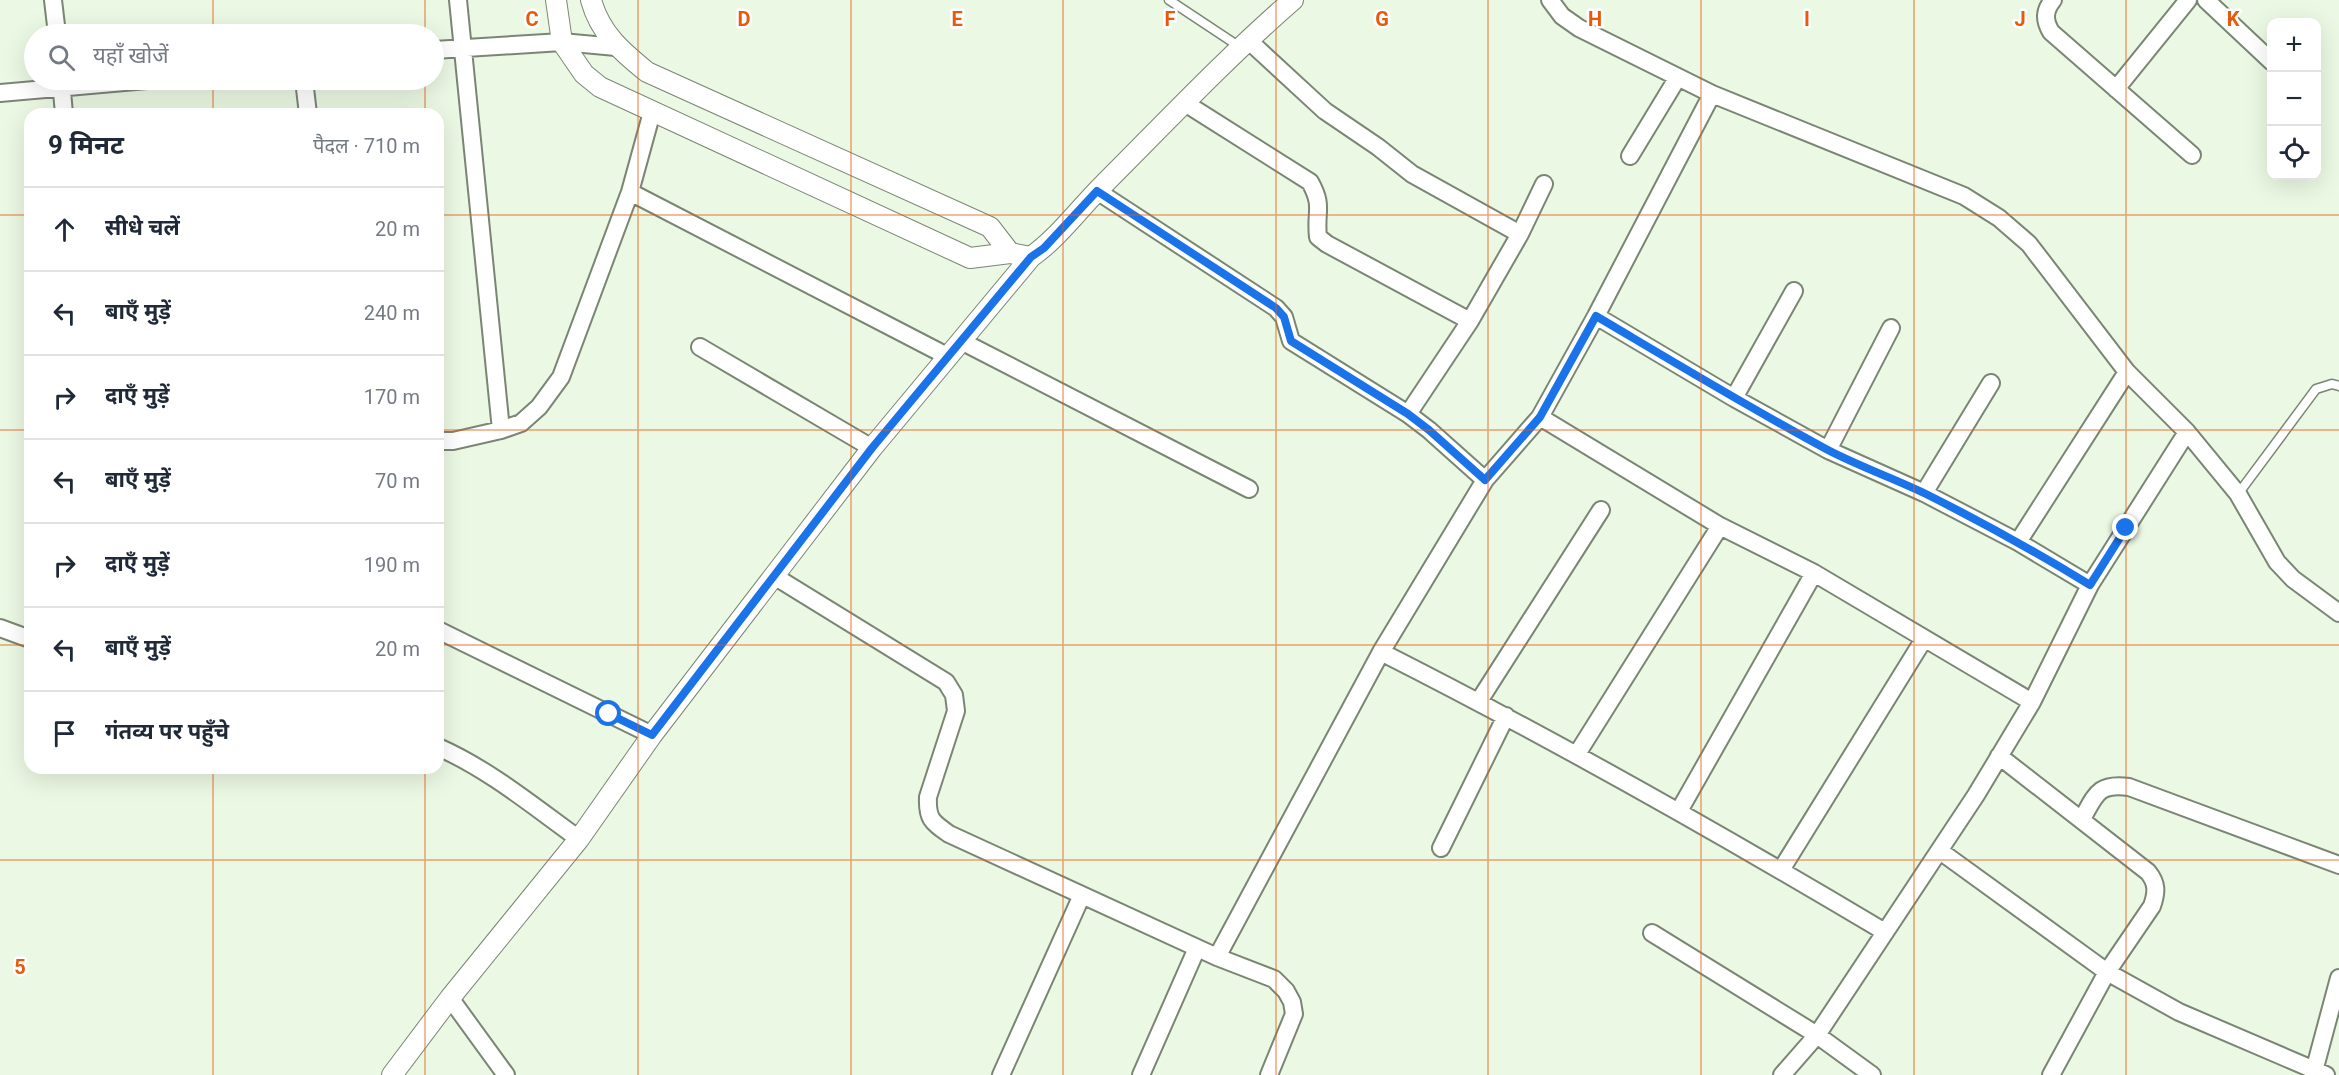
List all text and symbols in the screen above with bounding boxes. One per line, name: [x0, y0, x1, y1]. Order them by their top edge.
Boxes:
text: C: [525, 7, 539, 31]
text: D: [738, 7, 751, 31]
text: E: [951, 7, 963, 31]
text: F: [1165, 7, 1176, 31]
text: G: [1375, 7, 1389, 31]
text: H: [1588, 7, 1602, 31]
text: I: [1804, 7, 1810, 31]
text: J: [2014, 7, 2026, 31]
text: K: [2227, 7, 2240, 31]
map controls: [2267, 18, 2321, 180]
button: +: [2267, 18, 2321, 72]
search box: [24, 24, 444, 90]
icon: search: [45, 41, 78, 74]
text: यहाँ खोजें: [93, 43, 169, 68]
button: −: [2267, 72, 2321, 126]
button: locate: [2267, 126, 2321, 180]
text: 9 मिनट: [48, 130, 124, 160]
text: पैदल · 710 m: [313, 134, 420, 158]
icon: ahead: [48, 213, 81, 246]
text: सीधे चलें: [105, 215, 180, 240]
text: 20 m: [375, 217, 420, 241]
icon: left: [48, 297, 81, 330]
text: बाएँ मुड़ें: [105, 299, 171, 324]
text: 240 m: [364, 301, 420, 325]
icon: right: [48, 381, 81, 414]
text: दाएँ मुड़ें: [105, 383, 170, 408]
text: 170 m: [364, 385, 420, 409]
icon: left: [48, 465, 81, 498]
text: बाएँ मुड़ें: [105, 467, 171, 492]
text: 70 m: [375, 469, 420, 493]
route end: [2112, 514, 2138, 540]
icon: right: [48, 549, 81, 582]
text: दाएँ मुड़ें: [105, 551, 170, 576]
text: 190 m: [364, 553, 420, 577]
icon: left: [48, 633, 81, 666]
text: बाएँ मुड़ें: [105, 635, 171, 660]
text: 20 m: [375, 637, 420, 661]
route start: [595, 700, 621, 726]
icon: arrive: [48, 717, 81, 750]
text: गंतव्य पर पहुँचे: [105, 719, 229, 744]
text: 5: [14, 955, 26, 979]

